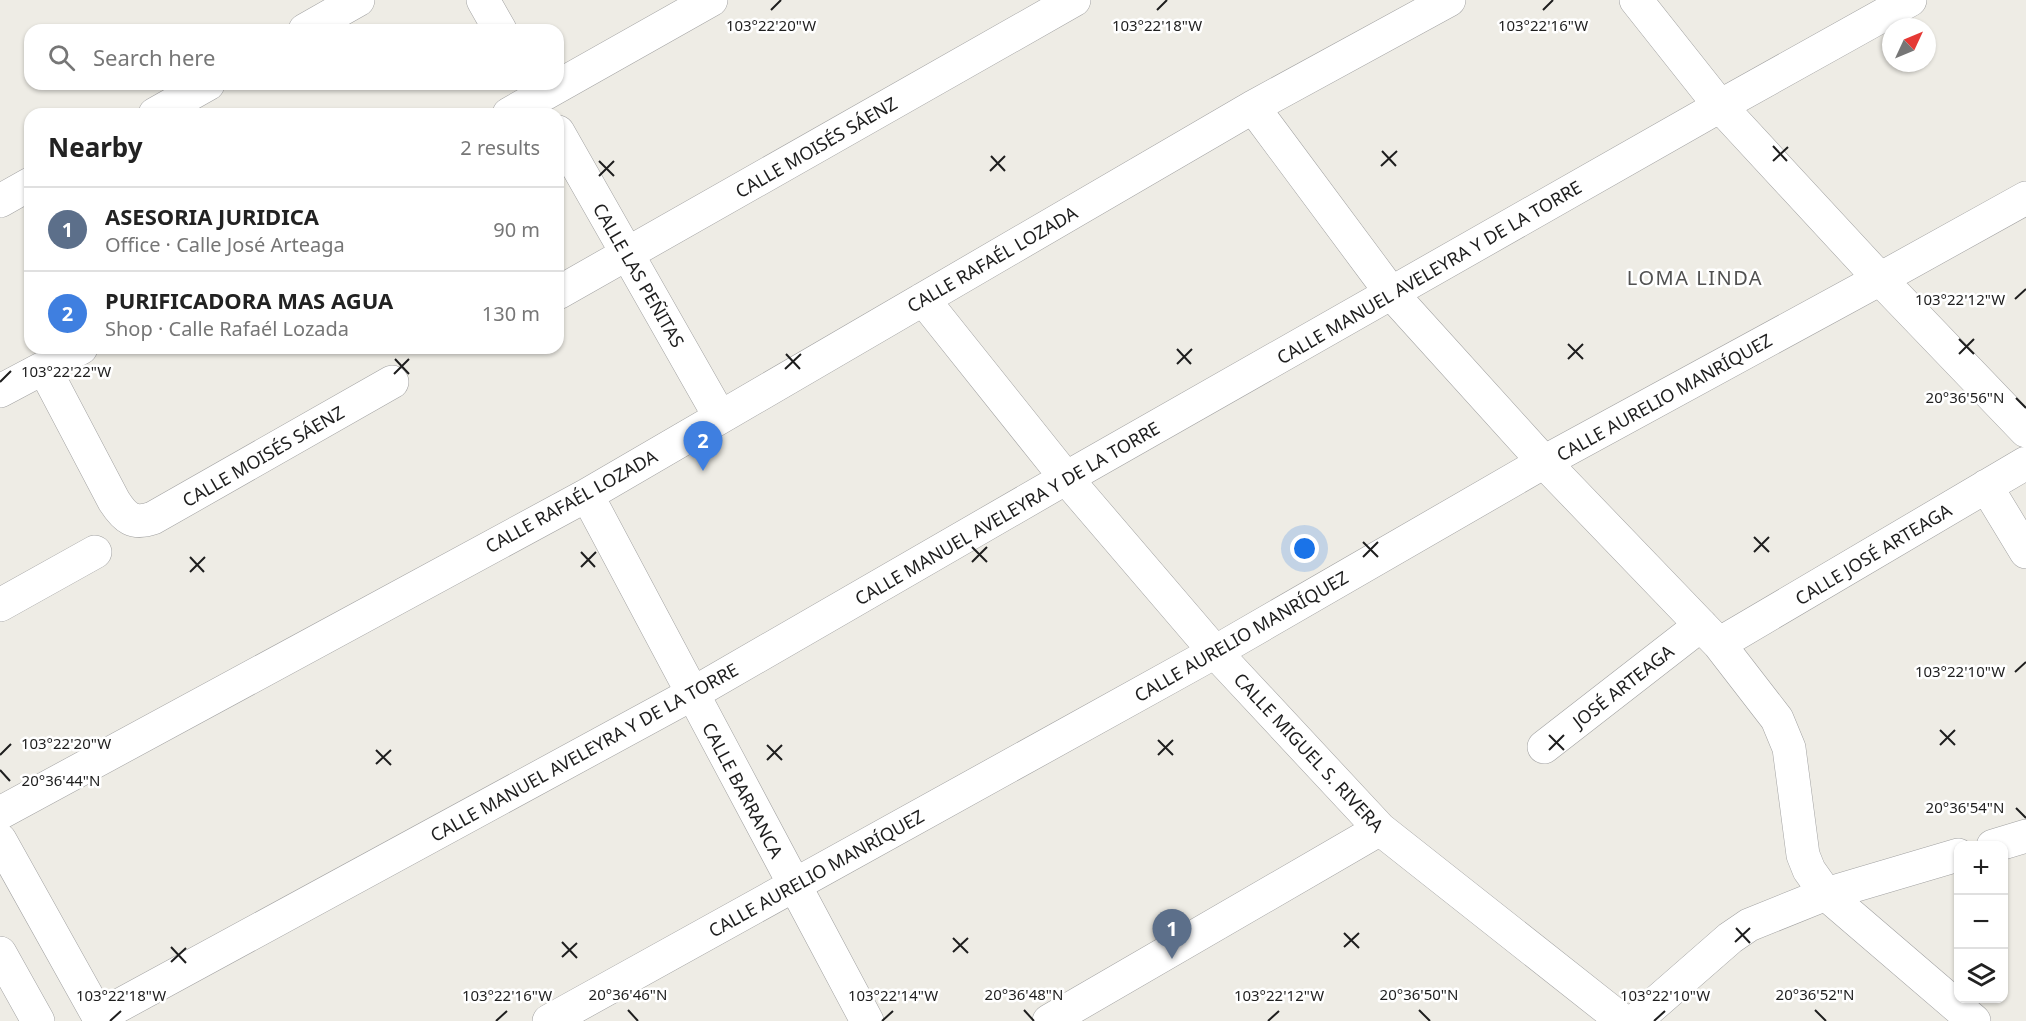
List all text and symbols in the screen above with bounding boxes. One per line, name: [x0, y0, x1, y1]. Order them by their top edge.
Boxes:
text: 103°22'20"W: [726, 15, 816, 35]
text: 103°22'18"W: [1112, 15, 1202, 35]
text: 103°22'16"W: [1498, 15, 1588, 35]
north arrow: [1882, 18, 1936, 72]
search box: [24, 24, 564, 90]
icon: search: [45, 41, 78, 74]
text: Search here: [93, 42, 215, 72]
street label: CALLE MOISÉS SÁENZ: [731, 91, 901, 203]
text: Nearby: [48, 129, 143, 165]
text: 2 results: [460, 134, 540, 161]
street label: CALLE MANUEL AVELEYRA Y DE LA TORRE: [1272, 175, 1586, 369]
street label: CALLE LAS PEÑITAS: [588, 199, 690, 352]
street label: CALLE RAFAÉL LOZADA: [903, 200, 1082, 318]
text: ASESORIA JURIDICA: [105, 201, 319, 231]
text: 1: [62, 216, 73, 243]
text: 90 m: [493, 216, 540, 243]
text: Office · Calle José Arteaga: [105, 231, 345, 258]
district label: LOMA LINDA: [1627, 264, 1763, 291]
text: PURIFICADORA MAS AGUA: [105, 285, 393, 315]
text: 103°22'12"W: [1915, 289, 2005, 309]
text: 2: [62, 300, 73, 327]
text: 130 m: [482, 300, 540, 327]
text: Shop · Calle Rafaél Lozada: [105, 315, 349, 342]
street label: CALLE AURELIO MANRÍQUEZ: [1552, 328, 1776, 466]
text: 103°22'22"W: [21, 361, 111, 381]
text: 20°36'56"N: [1926, 387, 2004, 407]
street label: CALLE MOISÉS SÁENZ: [178, 400, 348, 512]
street label: CALLE MANUEL AVELEYRA Y DE LA TORRE: [850, 416, 1164, 610]
pin: 2: [684, 422, 722, 471]
street label: CALLE RAFAÉL LOZADA: [481, 444, 662, 558]
street label: CALLE JOSÉ ARTEAGA: [1790, 498, 1956, 610]
your location: [1290, 534, 1319, 563]
street label: CALLE AURELIO MANRÍQUEZ: [1130, 565, 1352, 707]
street label: JOSÉ ARTEAGA: [1566, 639, 1679, 734]
street label: CALLE MANUEL AVELEYRA Y DE LA TORRE: [426, 657, 742, 847]
text: 103°22'10"W: [1915, 661, 2005, 681]
street label: CALLE MIGUEL S. RIVERA: [1229, 667, 1390, 837]
street label: CALLE BARRANCA: [697, 718, 789, 862]
text: 103°22'20"W: [21, 733, 111, 753]
text: 20°36'44"N: [22, 770, 100, 790]
text: 20°36'54"N: [1926, 797, 2004, 817]
street label: CALLE AURELIO MANRÍQUEZ: [704, 804, 928, 942]
map controls: [1954, 841, 2008, 1003]
button: +: [1954, 841, 2008, 895]
button: −: [1954, 895, 2008, 949]
pin: 1: [1152, 910, 1192, 959]
button: layers: [1954, 949, 2008, 1003]
text: 20°36'46"N: [589, 984, 667, 1004]
text: 20°36'48"N: [985, 984, 1063, 1004]
text: 20°36'50"N: [1380, 984, 1458, 1004]
text: 20°36'52"N: [1776, 984, 1854, 1004]
text: 103°22'18"W: [76, 985, 166, 1005]
text: 103°22'16"W: [462, 985, 552, 1005]
text: 103°22'14"W: [848, 985, 938, 1005]
text: 103°22'12"W: [1234, 985, 1324, 1005]
text: 103°22'10"W: [1620, 985, 1710, 1005]

